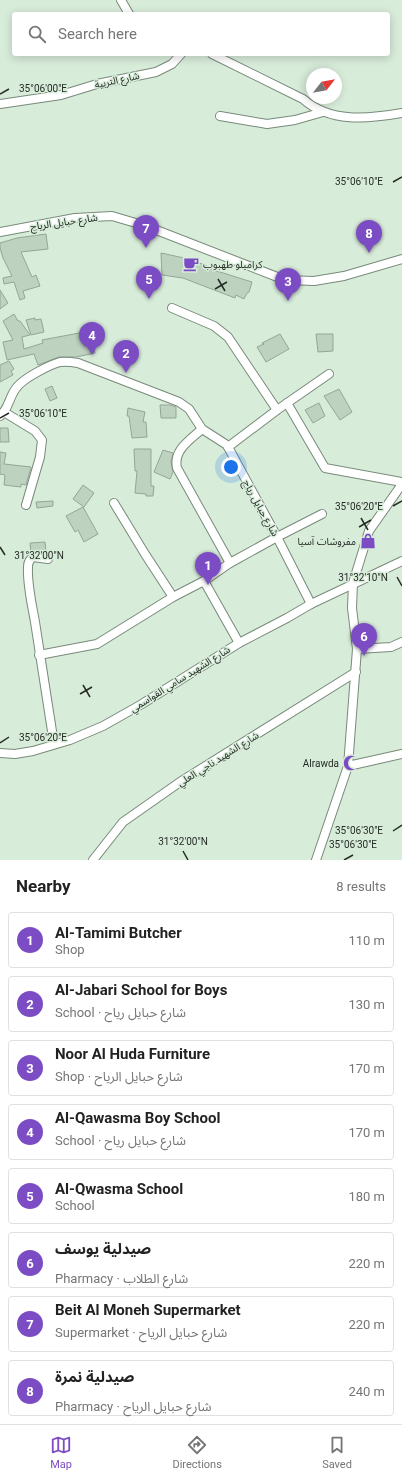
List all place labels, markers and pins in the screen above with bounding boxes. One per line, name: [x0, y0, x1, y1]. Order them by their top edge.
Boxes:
pin: 7: [133, 215, 159, 248]
pin: 8: [356, 220, 382, 253]
cafe icon: كراميلو طهبوب: [182, 255, 200, 273]
place label: كراميلو طهبوب: [203, 259, 263, 271]
pin: 5: [136, 266, 162, 299]
pin: 3: [275, 268, 301, 301]
pin: 4: [79, 322, 105, 355]
pin: 2: [113, 340, 139, 373]
shop icon: مفروشات آسيا: [359, 532, 377, 550]
place label: مفروشات آسيا: [297, 536, 356, 548]
pin: 1: [195, 552, 221, 585]
pin: 6: [351, 623, 377, 656]
mosque icon: Alrawda: [342, 754, 360, 772]
place label: Alrawda: [303, 758, 339, 769]

